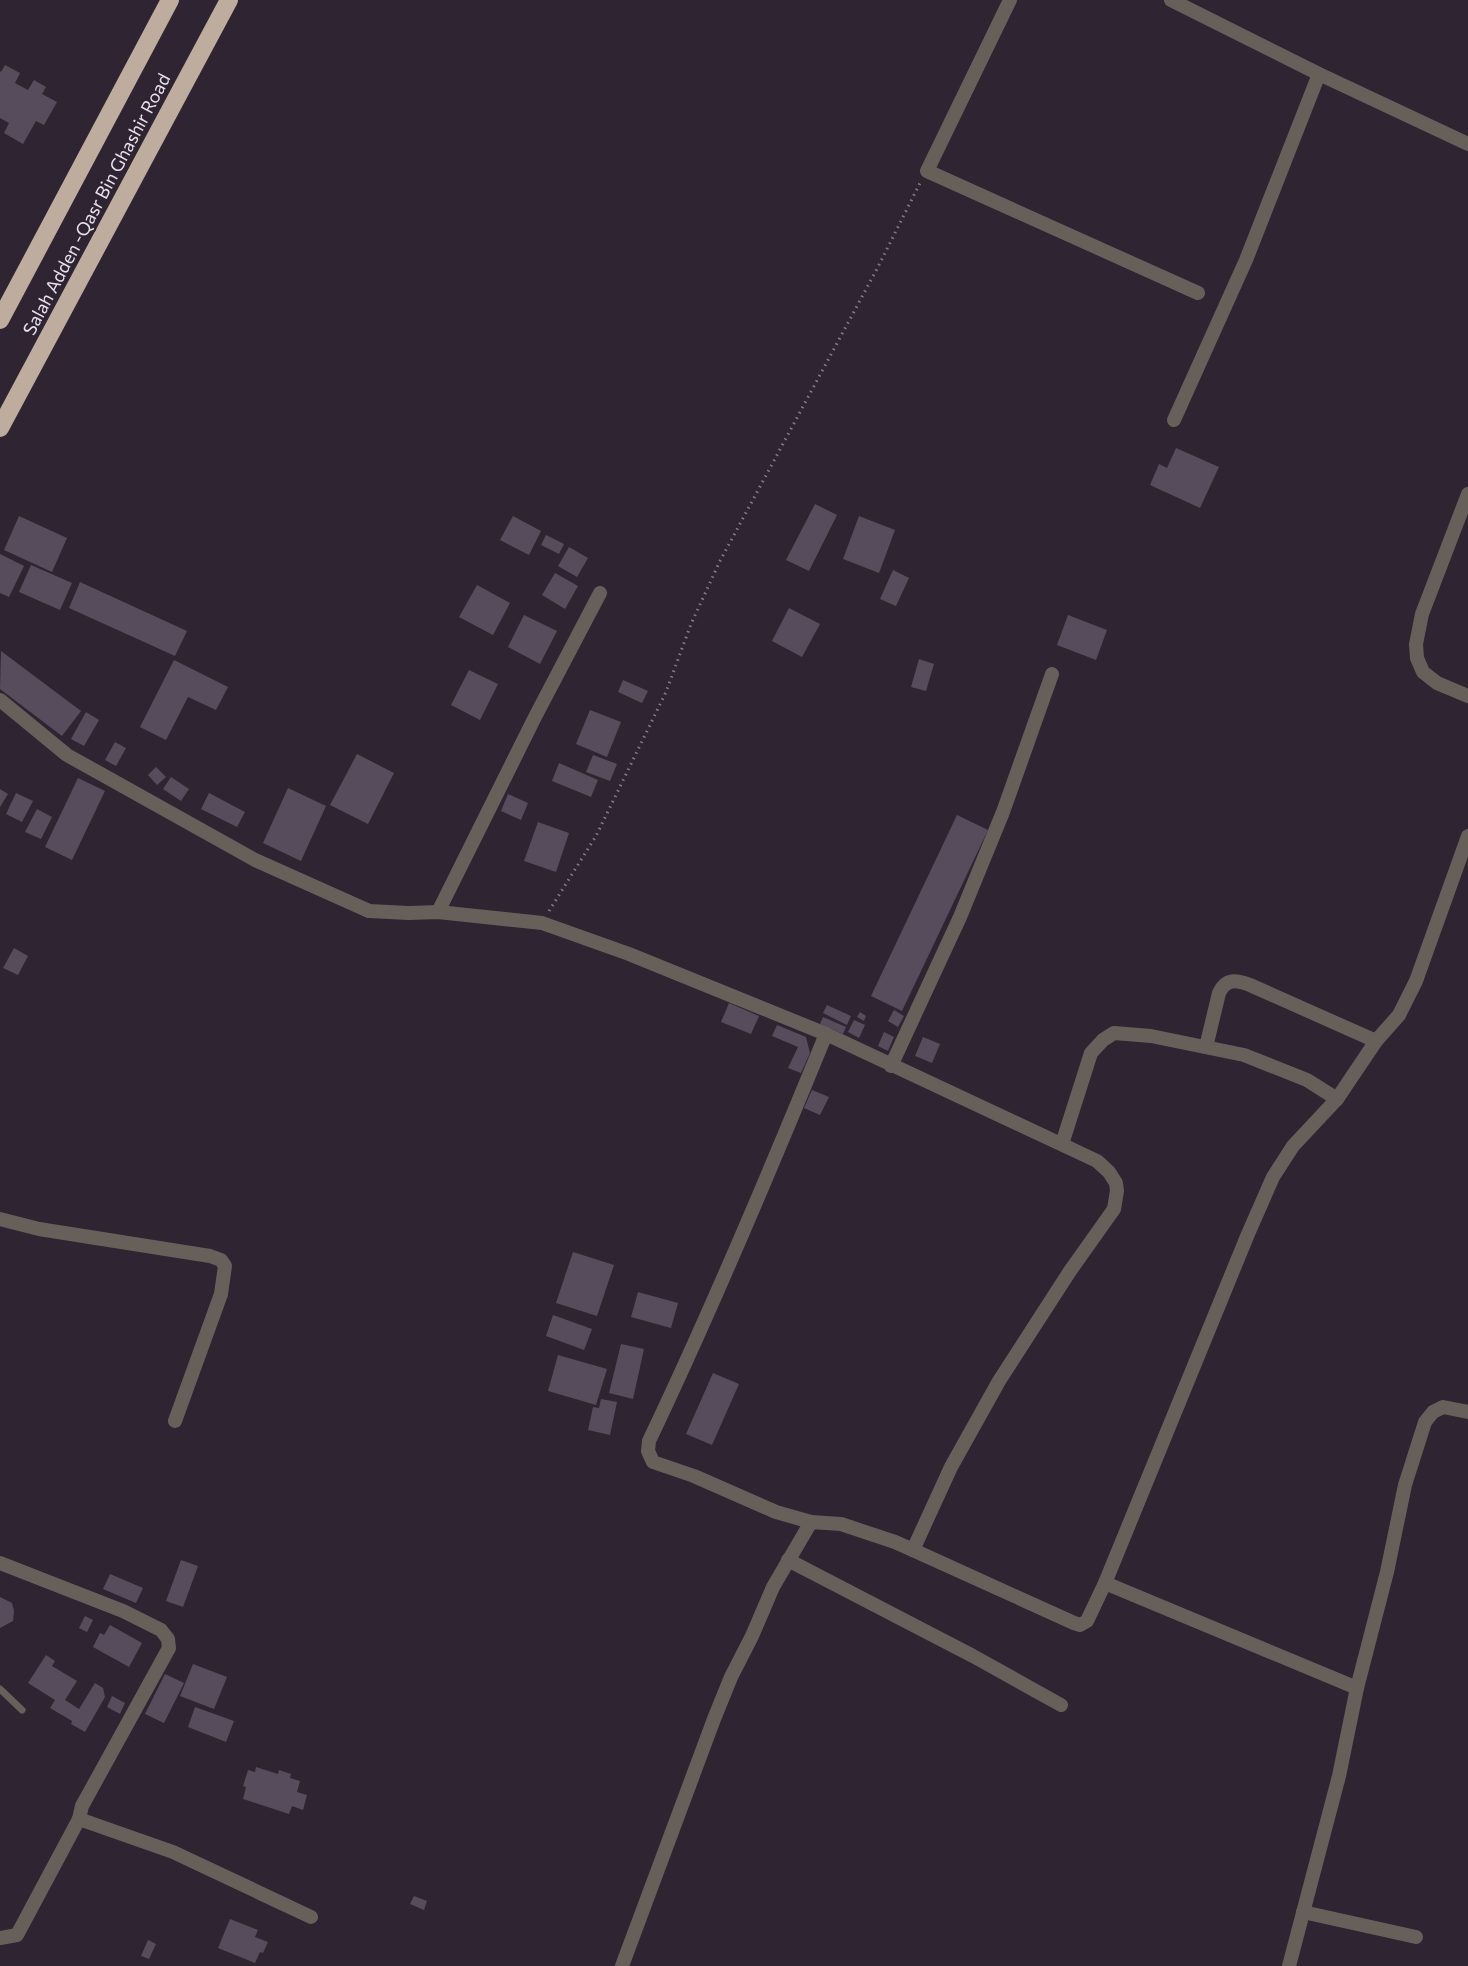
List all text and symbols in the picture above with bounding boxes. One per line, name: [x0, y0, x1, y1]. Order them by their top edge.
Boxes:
street label: Salah Adden -Qasr Bin Ghashir Road: [17, 69, 175, 339]

